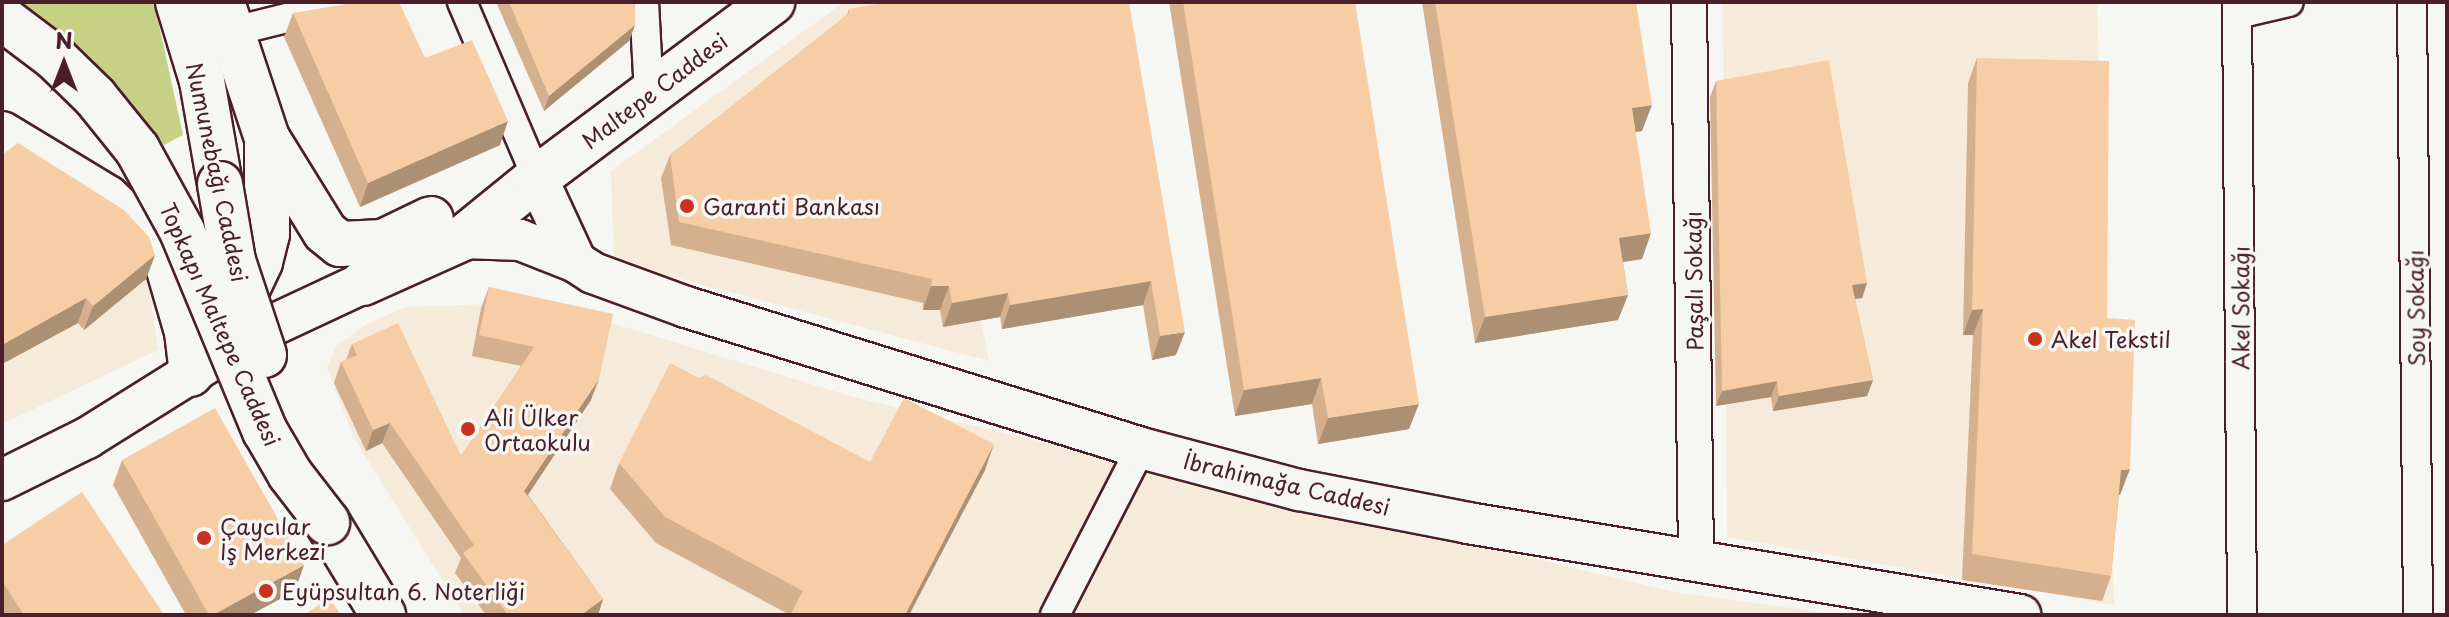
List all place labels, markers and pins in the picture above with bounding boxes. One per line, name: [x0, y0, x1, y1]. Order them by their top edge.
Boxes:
place label: Garanti Bankası: [703, 193, 879, 219]
marker: Garanti Bankası: [678, 197, 696, 215]
place label: Akel Tekstil: [2051, 326, 2172, 352]
marker: Akel Tekstil: [2026, 330, 2044, 348]
place label: Ali Ülker Ortaokulu: [484, 403, 591, 454]
marker: Ali Ülker Ortaokulu: [459, 420, 477, 438]
place label: Çaycılar İş Merkezi: [220, 512, 327, 564]
marker: Çaycılar İş Merkezi: [195, 529, 213, 547]
place label: Eyüpsultan 6. Noterliği: [282, 578, 527, 604]
marker: Eyüpsultan 6. Noterliği: [257, 582, 275, 600]

